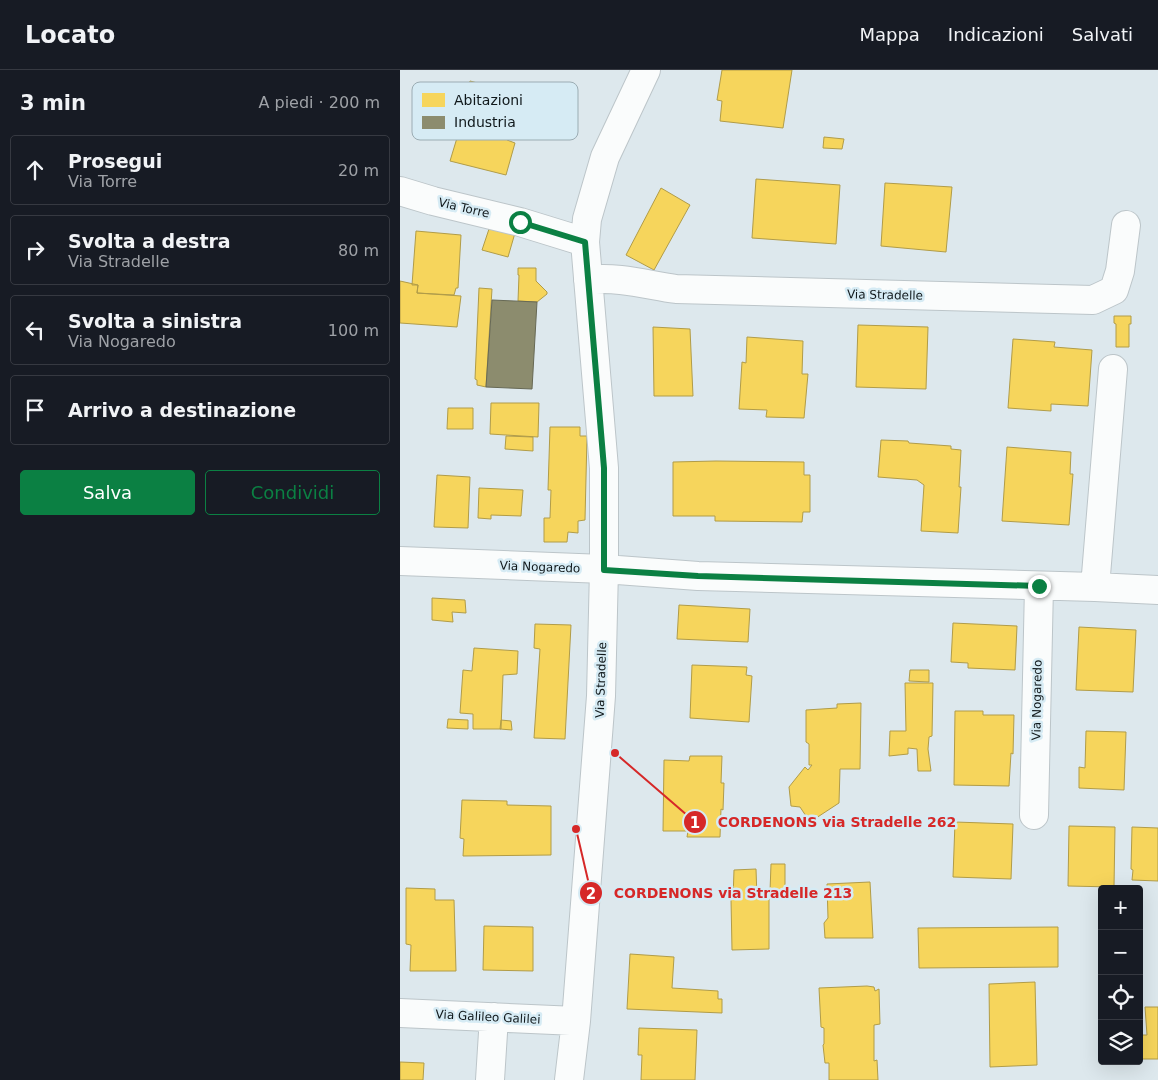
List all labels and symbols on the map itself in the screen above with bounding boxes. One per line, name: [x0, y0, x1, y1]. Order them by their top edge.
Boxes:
legend: [412, 82, 578, 140]
text: Abitazioni: [454, 92, 523, 108]
text: Industria: [454, 114, 516, 130]
street label: Via Torre: [437, 195, 491, 221]
route start: [509, 211, 532, 234]
street label: Via Stradelle: [847, 287, 923, 303]
street label: Via Nogaredo: [499, 559, 581, 575]
route end: [1028, 575, 1051, 598]
street label: Via Stradelle: [593, 642, 609, 718]
street label: Via Nogaredo: [1029, 660, 1045, 740]
callout: CORDENONS via Stradelle 262: [683, 808, 966, 837]
text: 1: [690, 814, 700, 832]
text: CORDENONS via Stradelle 262: [718, 814, 956, 830]
callout: CORDENONS via Stradelle 213: [579, 879, 862, 908]
text: 2: [586, 885, 596, 903]
text: CORDENONS via Stradelle 213: [614, 885, 852, 901]
street label: Via Galileo Galilei: [435, 1007, 541, 1027]

